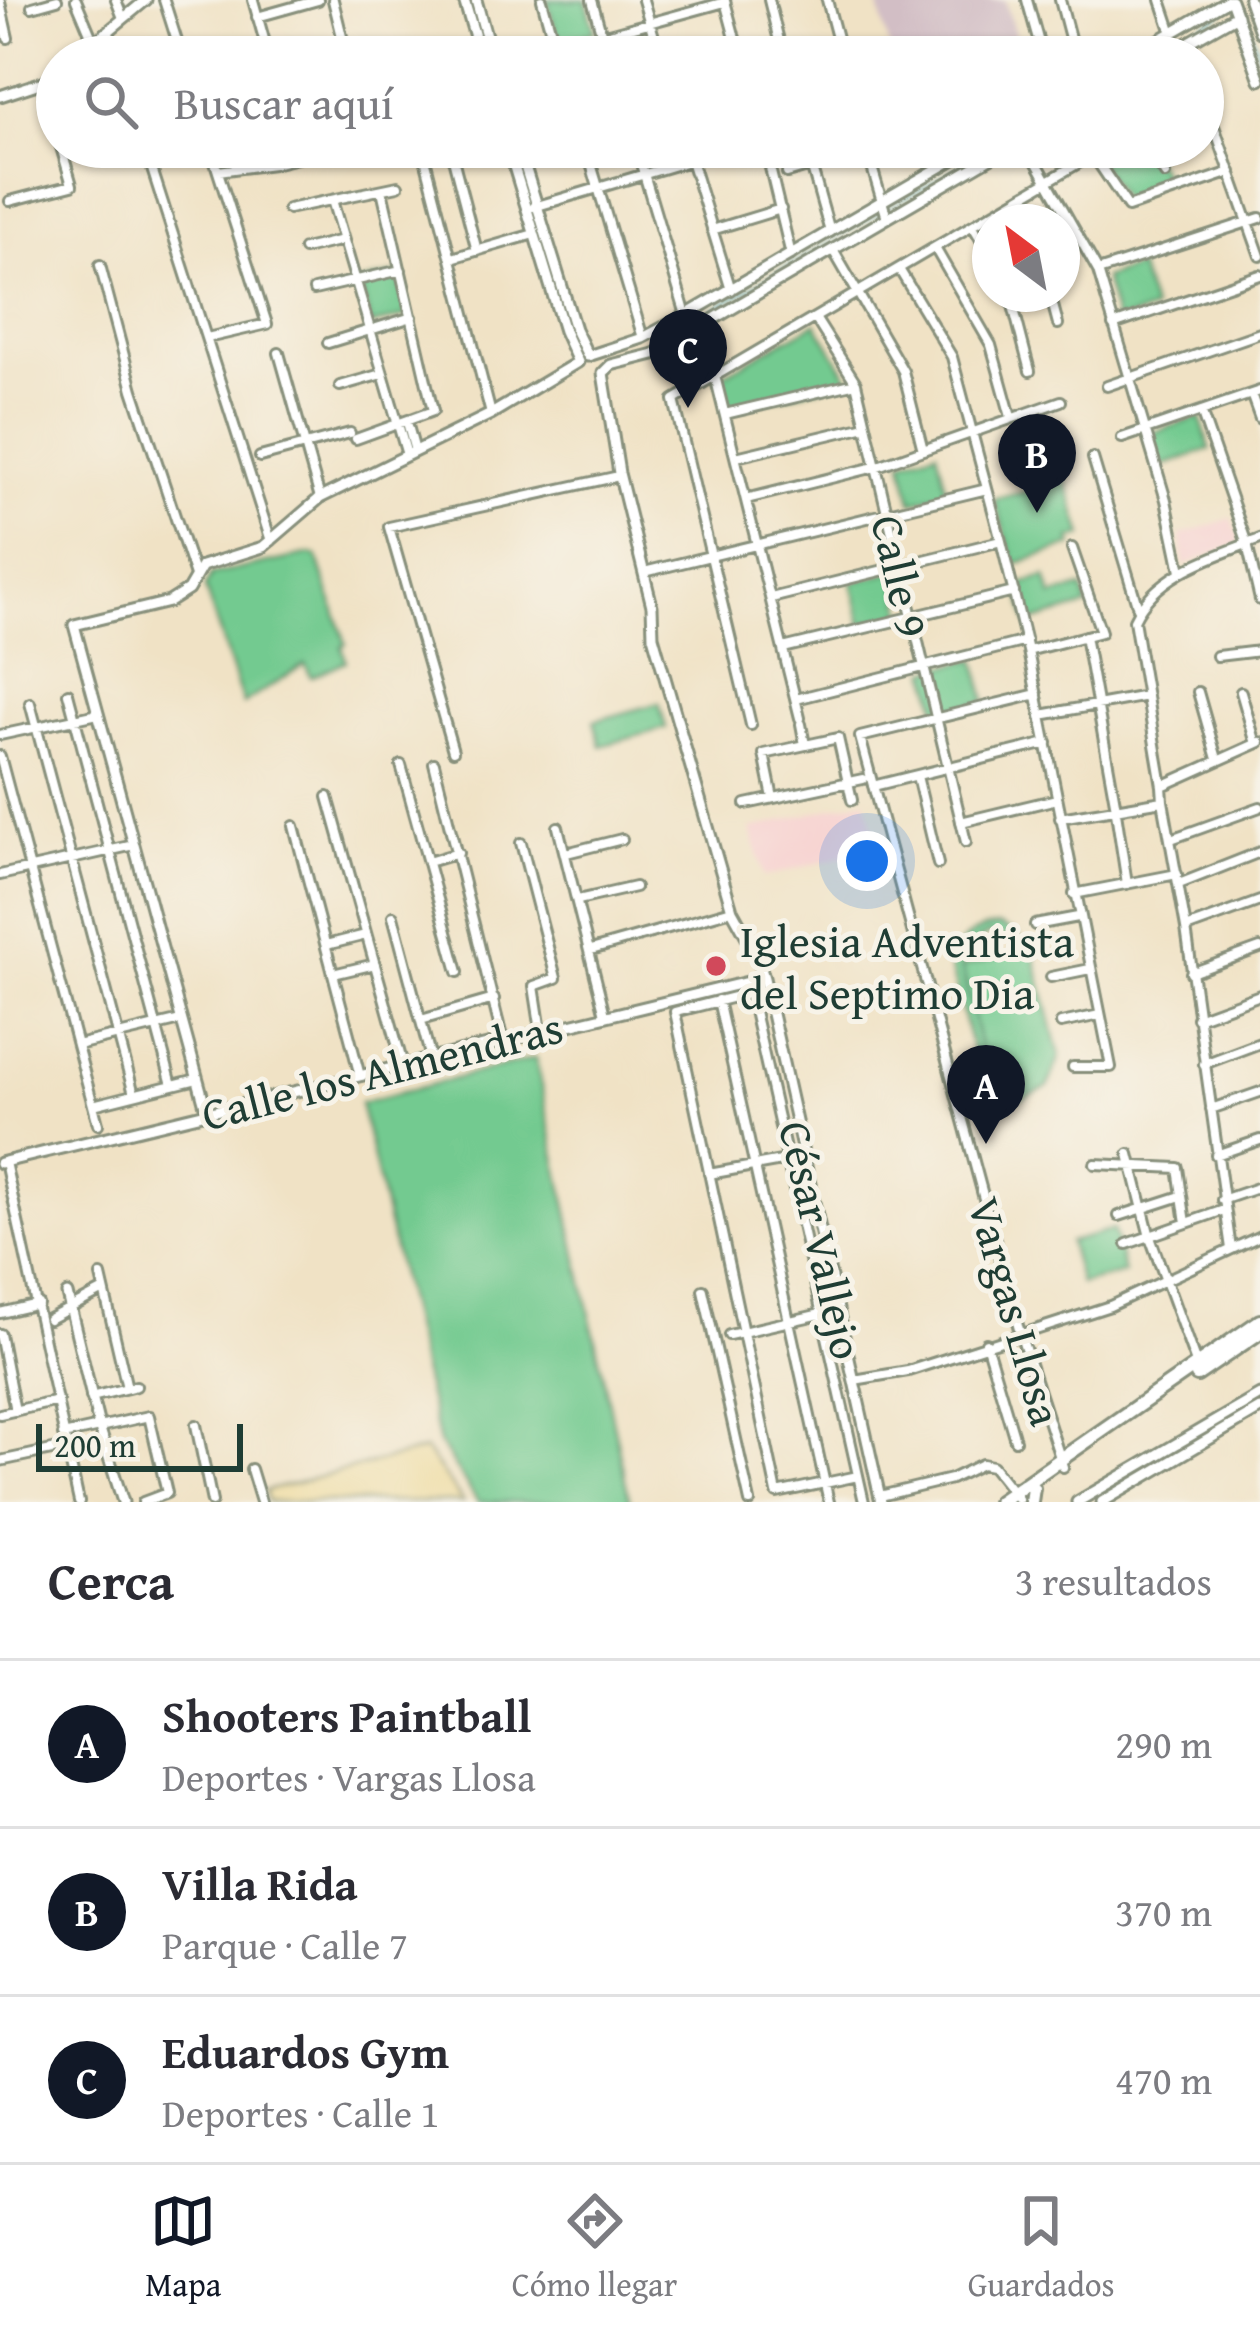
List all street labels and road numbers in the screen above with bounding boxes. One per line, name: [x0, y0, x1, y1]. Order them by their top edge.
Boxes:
street label: Calle 9: [855, 508, 947, 644]
street label: Calle los Almendras: [195, 994, 569, 1146]
street label: César Vallejo: [763, 1114, 881, 1366]
street label: Vargas Llosa: [952, 1189, 1080, 1433]

